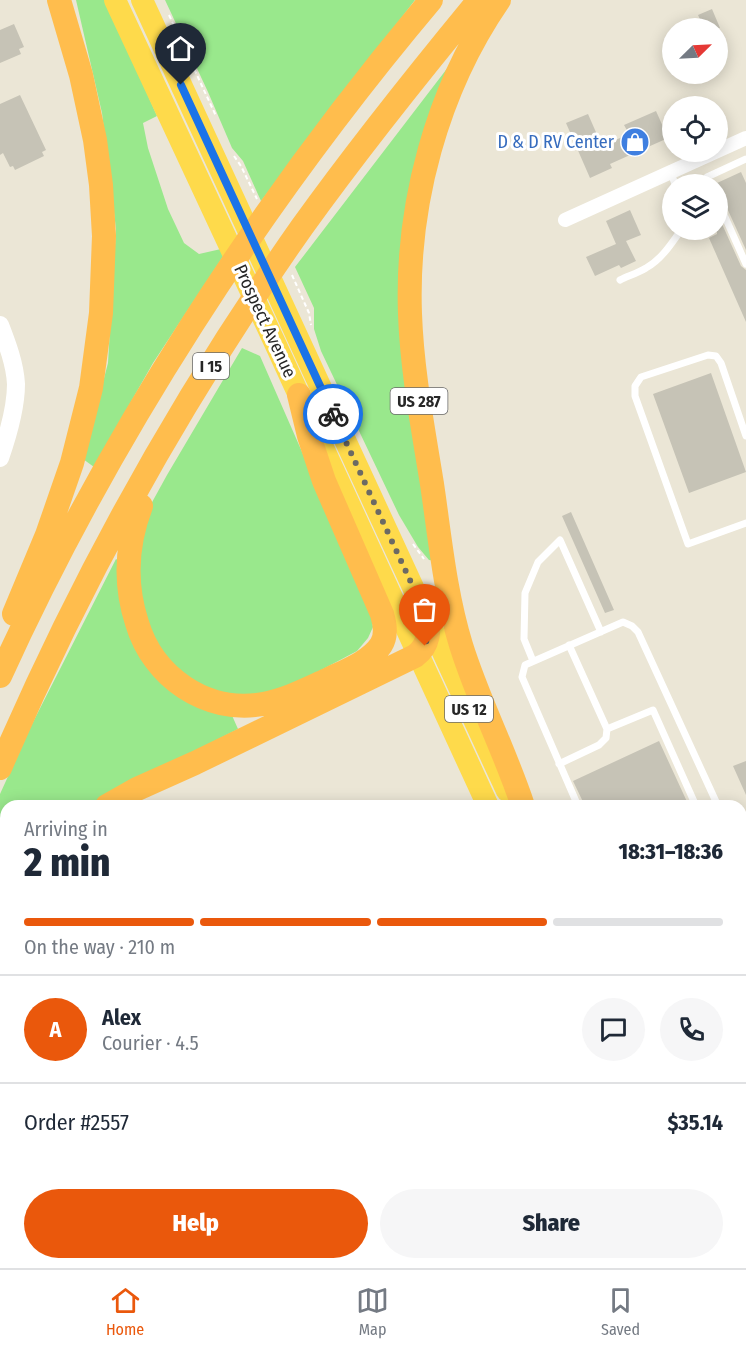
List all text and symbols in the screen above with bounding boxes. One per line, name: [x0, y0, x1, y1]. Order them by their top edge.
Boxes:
north arrow: [662, 18, 728, 84]
map controls: [662, 18, 728, 240]
pin: [155, 23, 206, 85]
icon: home: [164, 32, 197, 65]
button: locate: [662, 96, 728, 162]
shop icon: D & D RV Center: [619, 126, 651, 158]
place label: D & D RV Center: [497, 131, 615, 153]
button: layers: [662, 174, 728, 240]
street label: Prospect Avenue: [229, 261, 301, 381]
road number: I 15: [193, 353, 229, 379]
courier: [303, 384, 363, 444]
road number: US 287: [390, 388, 448, 414]
icon: bike: [317, 398, 350, 431]
pin: [399, 584, 450, 646]
icon: bag: [408, 593, 441, 626]
road number: US 12: [445, 696, 493, 722]
text: Arriving in: [24, 817, 108, 841]
text: 18:31–18:36: [618, 838, 723, 865]
text: 2 min: [24, 840, 110, 886]
text: On the way · 210 m: [24, 935, 175, 959]
button: chat: [582, 998, 645, 1061]
button: phone: [660, 998, 723, 1061]
text: Alex: [102, 1004, 141, 1031]
text: A: [50, 1016, 61, 1043]
text: Courier · 4.5: [102, 1031, 199, 1055]
text: Order #2557: [24, 1109, 129, 1136]
text: $35.14: [667, 1109, 723, 1136]
button: Help: [24, 1189, 368, 1258]
button: Share: [380, 1189, 723, 1258]
tab: Home: [106, 1284, 144, 1339]
tab: Map: [356, 1284, 389, 1339]
tab: Saved: [601, 1284, 640, 1339]

